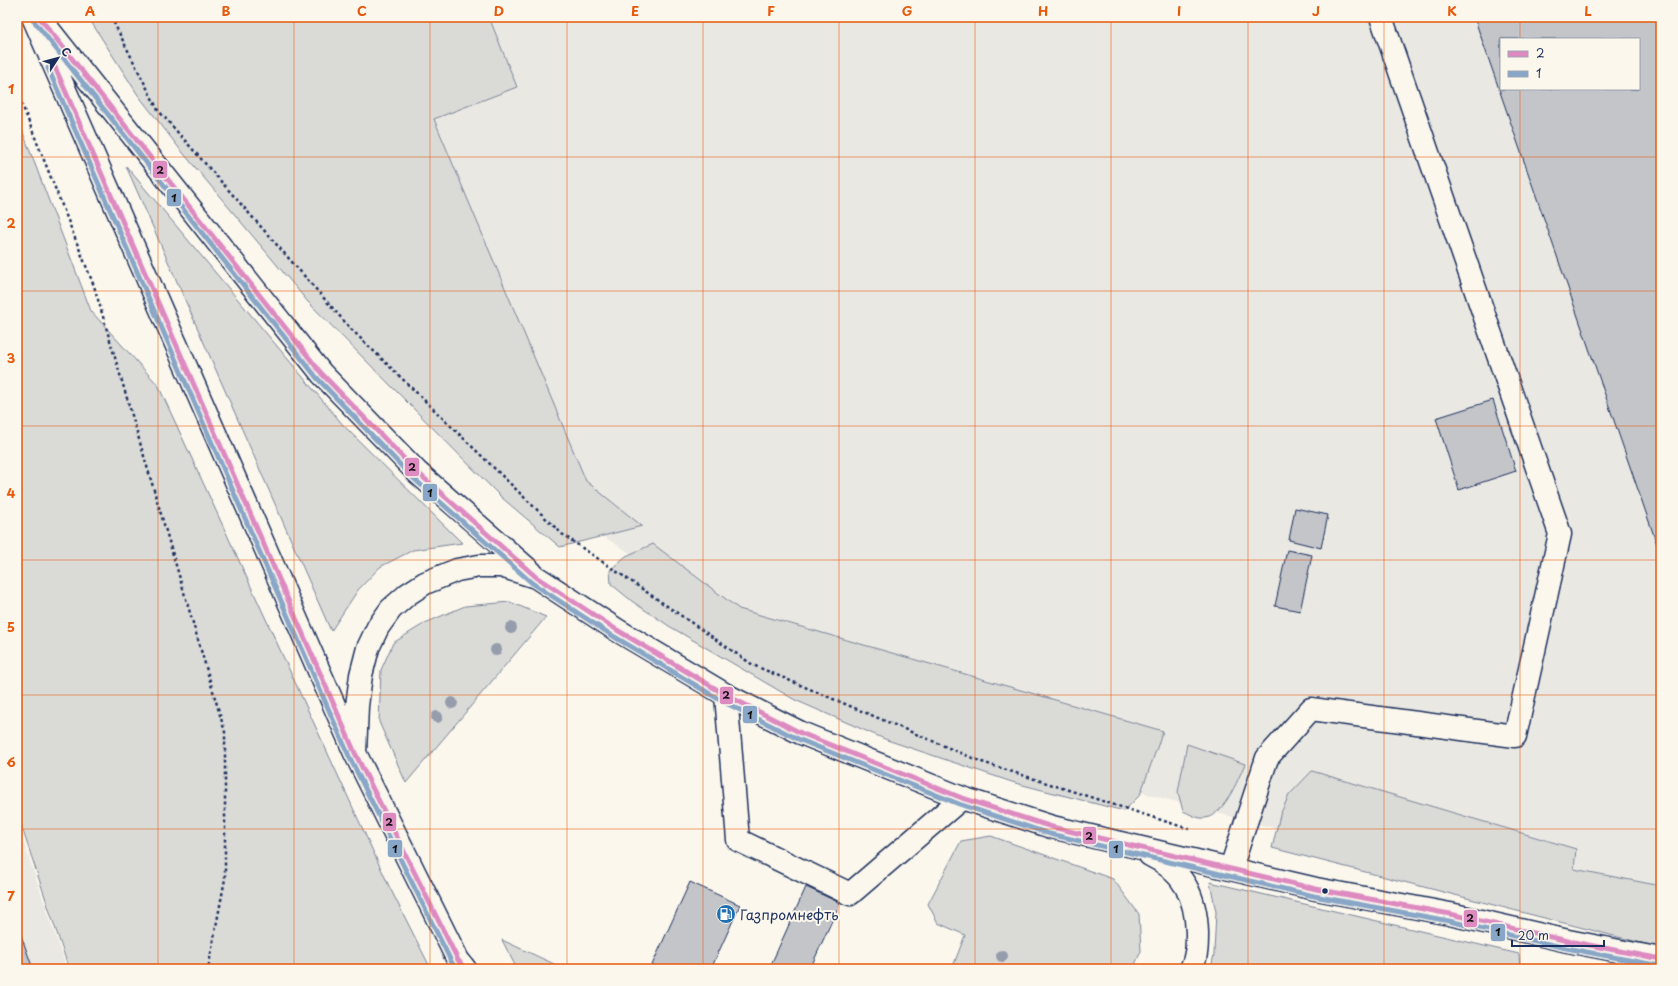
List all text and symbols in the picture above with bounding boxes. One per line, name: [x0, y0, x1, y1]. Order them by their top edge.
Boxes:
text: A: [85, 1, 95, 20]
text: B: [222, 1, 231, 20]
text: C: [357, 1, 367, 20]
text: D: [494, 1, 504, 20]
text: E: [631, 1, 639, 20]
text: F: [767, 1, 775, 20]
text: G: [902, 1, 912, 20]
text: H: [1038, 1, 1048, 20]
text: I: [1177, 1, 1181, 20]
text: J: [1312, 1, 1320, 20]
text: K: [1447, 1, 1457, 20]
text: L: [1584, 1, 1592, 20]
north arrow: [38, 38, 78, 78]
legend: [1500, 38, 1640, 90]
text: С: [57, 43, 76, 60]
text: 2: [1536, 44, 1545, 62]
text: 1: [1536, 64, 1541, 82]
text: 1: [8, 79, 14, 98]
line badge: 2: [152, 160, 168, 179]
text: 2: [156, 161, 164, 178]
line badge: 1: [166, 188, 182, 207]
text: 1: [171, 189, 177, 206]
text: 2: [6, 213, 16, 232]
text: 3: [7, 348, 16, 367]
line badge: 2: [404, 457, 420, 477]
text: 2: [408, 458, 416, 475]
text: 4: [7, 483, 16, 502]
line badge: 1: [422, 483, 438, 502]
text: 1: [427, 484, 433, 501]
text: 5: [7, 617, 15, 636]
line badge: 2: [719, 686, 734, 705]
text: 2: [722, 686, 730, 703]
line badge: 1: [742, 705, 758, 724]
text: 1: [747, 706, 753, 723]
text: 6: [6, 752, 16, 771]
line badge: 2: [382, 812, 397, 832]
text: 2: [385, 813, 393, 830]
line badge: 2: [1082, 826, 1097, 845]
text: 2: [1085, 827, 1093, 844]
line badge: 1: [387, 839, 403, 858]
text: 1: [392, 840, 398, 857]
line badge: 1: [1108, 840, 1124, 859]
text: 1: [1113, 840, 1119, 857]
text: 7: [7, 886, 15, 905]
unlabelled marker: [1320, 886, 1330, 896]
fuel station icon: Газпромнефть: [715, 903, 737, 925]
place label: Газпромнефть: [740, 904, 839, 925]
line badge: 2: [1463, 909, 1478, 928]
text: 2: [1466, 909, 1474, 926]
scale bar: [1512, 922, 1604, 948]
line badge: 1: [1490, 923, 1506, 942]
text: 1: [1495, 923, 1501, 940]
text: 20 m: [1518, 926, 1549, 944]

